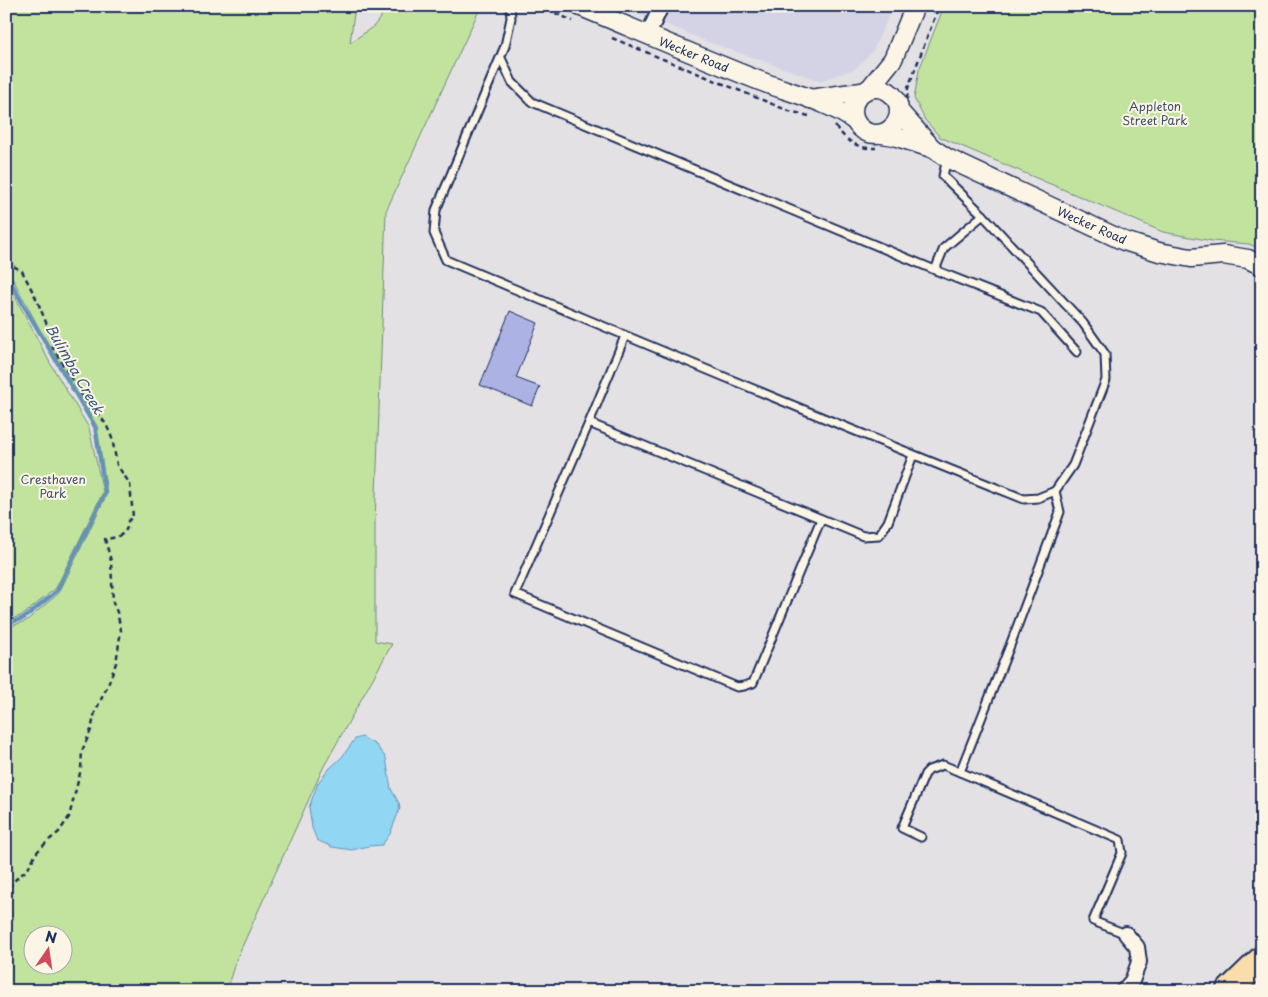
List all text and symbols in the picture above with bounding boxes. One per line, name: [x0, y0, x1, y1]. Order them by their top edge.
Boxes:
street label: Wecker Road: [656, 32, 732, 76]
park label: Appleton Street Park: [1122, 97, 1188, 129]
street label: Wecker Road: [1054, 202, 1130, 248]
water label: Bulimba Creek: [41, 320, 110, 419]
park label: Cresthaven Park: [20, 470, 86, 502]
north arrow: [22, 924, 72, 974]
text: N: [43, 925, 59, 948]

